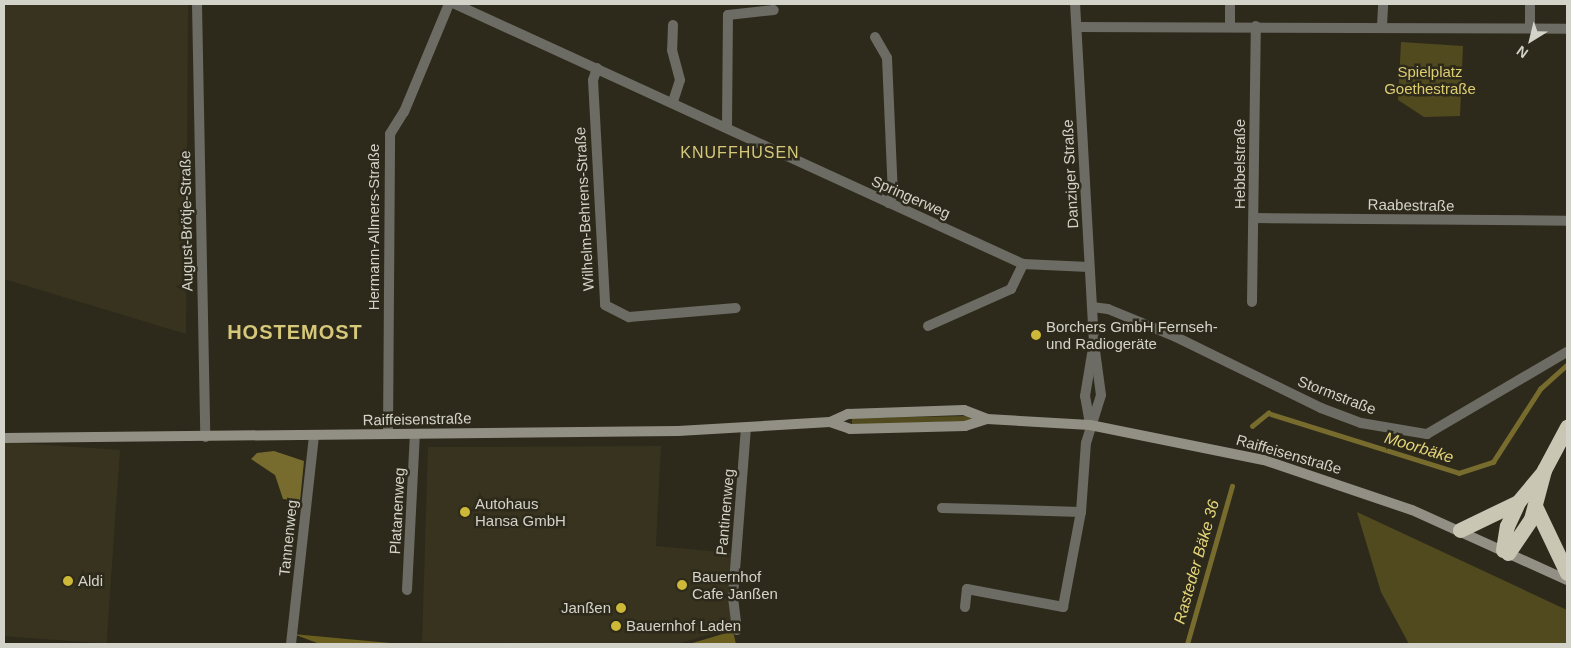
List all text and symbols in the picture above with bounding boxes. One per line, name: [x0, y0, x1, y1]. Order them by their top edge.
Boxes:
north arrow: [1506, 15, 1556, 65]
text: N: [1513, 43, 1531, 62]
park label: Spielplatz Goethestraße: [1384, 62, 1476, 97]
street label: Danziger Straße: [1058, 119, 1082, 229]
street label: Hebbelstraße: [1231, 119, 1249, 209]
street label: Wilhelm-Behrens-Straße: [571, 127, 597, 291]
district label: KNUFFHUSEN: [679, 143, 801, 163]
street label: Hermann-Allmers-Straße: [365, 144, 383, 310]
street label: August-Brötje-Straße: [176, 150, 196, 292]
street label: Springerweg: [869, 172, 953, 222]
street label: Raabestraße: [1367, 195, 1455, 215]
place label: Borchers GmbH Fernseh- und Radiogeräte: [1046, 317, 1218, 352]
district label: HOSTEMOST: [226, 320, 364, 344]
marker: Borchers GmbH Fernseh- und Radiogeräte: [1030, 329, 1042, 341]
street label: Stormstraße: [1295, 372, 1379, 418]
street label: Raiffeisenstraße: [362, 409, 472, 429]
water label: Moorbäke: [1382, 428, 1456, 468]
street label: Raiffeisenstraße: [1234, 430, 1344, 478]
street label: Platanenweg: [386, 467, 408, 555]
street label: Pantinenweg: [712, 468, 738, 556]
place label: Autohaus Hansa GmbH: [475, 494, 566, 529]
water label: Rasteder Bäke 36: [1170, 498, 1224, 626]
street label: Tannenweg: [275, 499, 301, 577]
marker: Autohaus Hansa GmbH: [459, 506, 471, 518]
place label: Bauernhof Cafe Janßen: [692, 567, 778, 602]
place label: Aldi: [78, 572, 103, 590]
marker: Aldi: [62, 575, 74, 587]
marker: Bauernhof Cafe Janßen: [676, 579, 688, 591]
place label: Janßen: [561, 599, 611, 617]
marker: Janßen: [615, 602, 627, 614]
place label: Bauernhof Laden: [626, 617, 741, 635]
marker: Bauernhof Laden: [610, 620, 622, 632]

